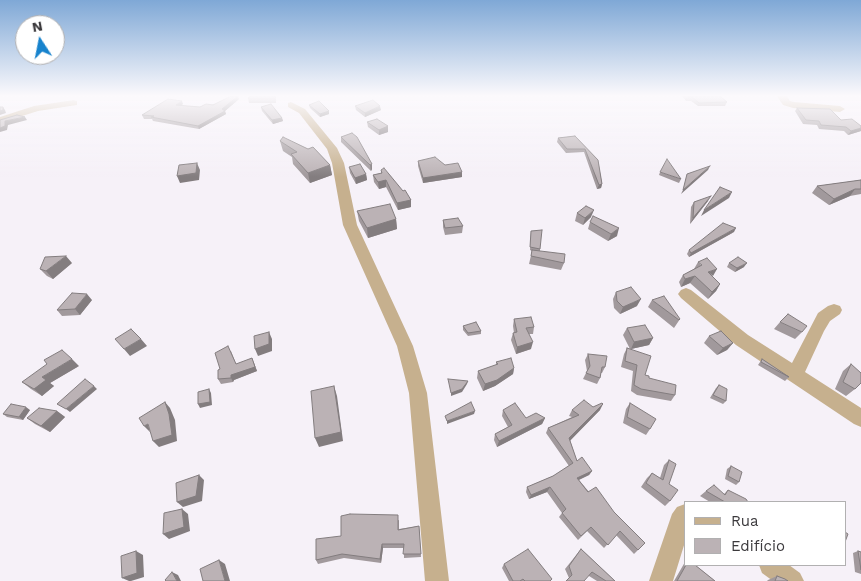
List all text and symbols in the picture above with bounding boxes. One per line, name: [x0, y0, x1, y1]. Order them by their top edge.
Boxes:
north arrow: [15, 15, 65, 65]
text: N: [31, 17, 44, 35]
legend: [684, 501, 846, 566]
text: Rua: [731, 512, 759, 530]
text: Edifício: [731, 537, 785, 555]

